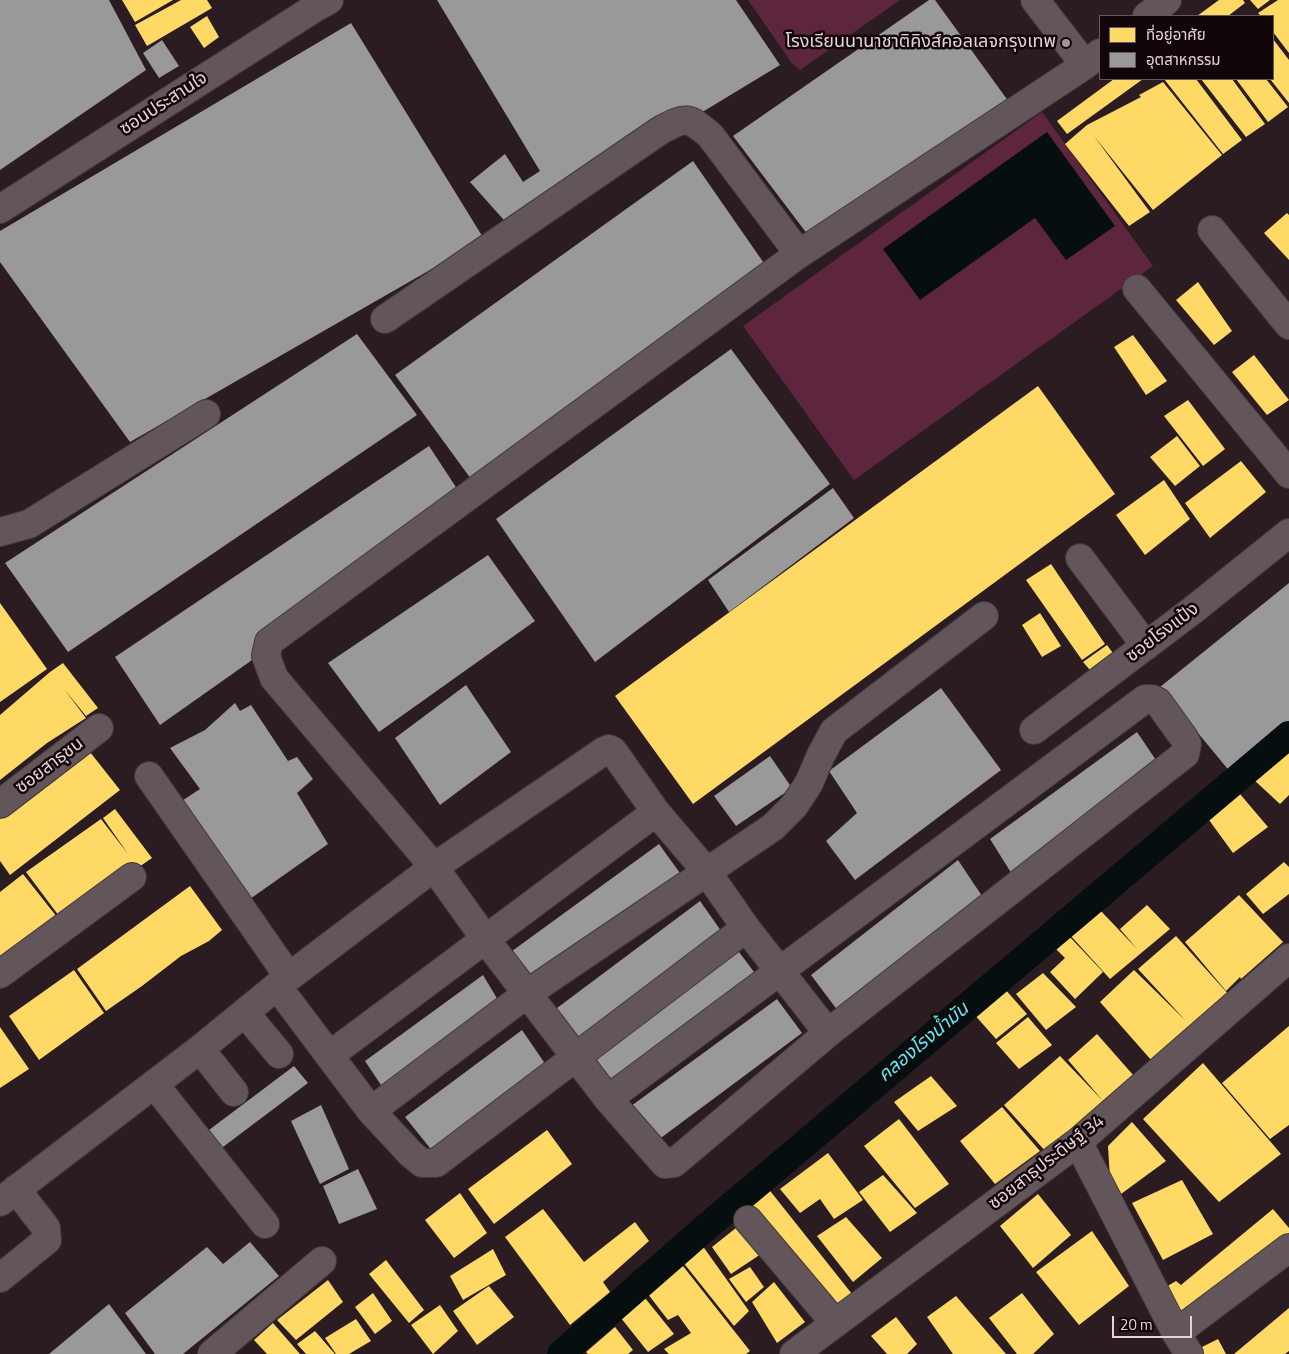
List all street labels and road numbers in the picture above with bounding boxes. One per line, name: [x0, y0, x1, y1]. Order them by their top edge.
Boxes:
street label: ซอนประสานใจ: [116, 68, 212, 140]
street label: ซอยโรงแป้ง: [1122, 599, 1204, 667]
street label: ซอยสาธุชน: [12, 733, 88, 799]
street label: ซอยสาธุประดิษฐ์ 34: [985, 1111, 1109, 1215]

